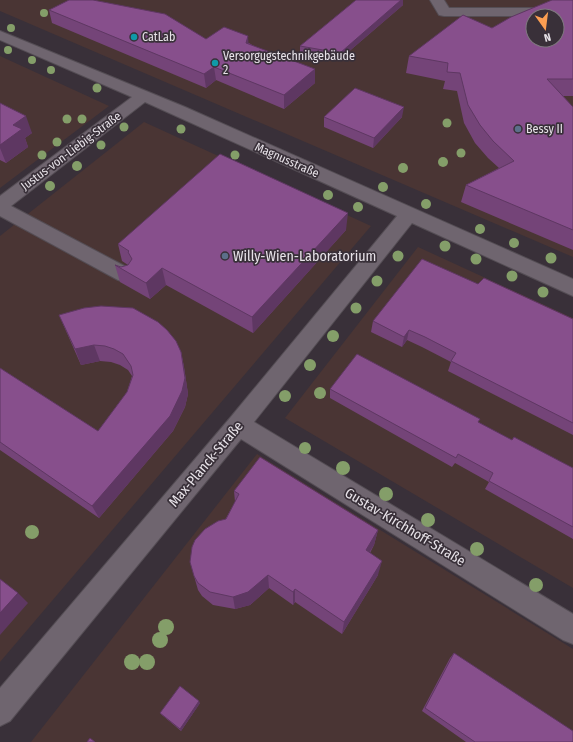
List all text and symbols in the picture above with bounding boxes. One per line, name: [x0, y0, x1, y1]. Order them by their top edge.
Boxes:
north arrow: [525, 8, 565, 48]
place label: CatLab: [142, 30, 175, 44]
text: N: [543, 30, 552, 44]
marker: CatLab: [129, 32, 139, 42]
place label: Versorgugstechnikgebäude 2: [223, 49, 355, 77]
marker: Versorgugstechnikgebäude 2: [210, 58, 220, 68]
street label: Justus-von-Liebig-Straße: [18, 109, 124, 193]
place label: Bessy II: [526, 122, 563, 136]
marker: Bessy II: [513, 124, 523, 134]
street label: Magnusstraße: [253, 140, 321, 180]
place label: Willy-Wien-Laboratorium: [233, 248, 376, 265]
marker: Willy-Wien-Laboratorium: [220, 251, 230, 261]
street label: Max-Planck-Straße: [165, 418, 247, 510]
street label: Gustav-Kirchhoff-Straße: [342, 484, 468, 570]

